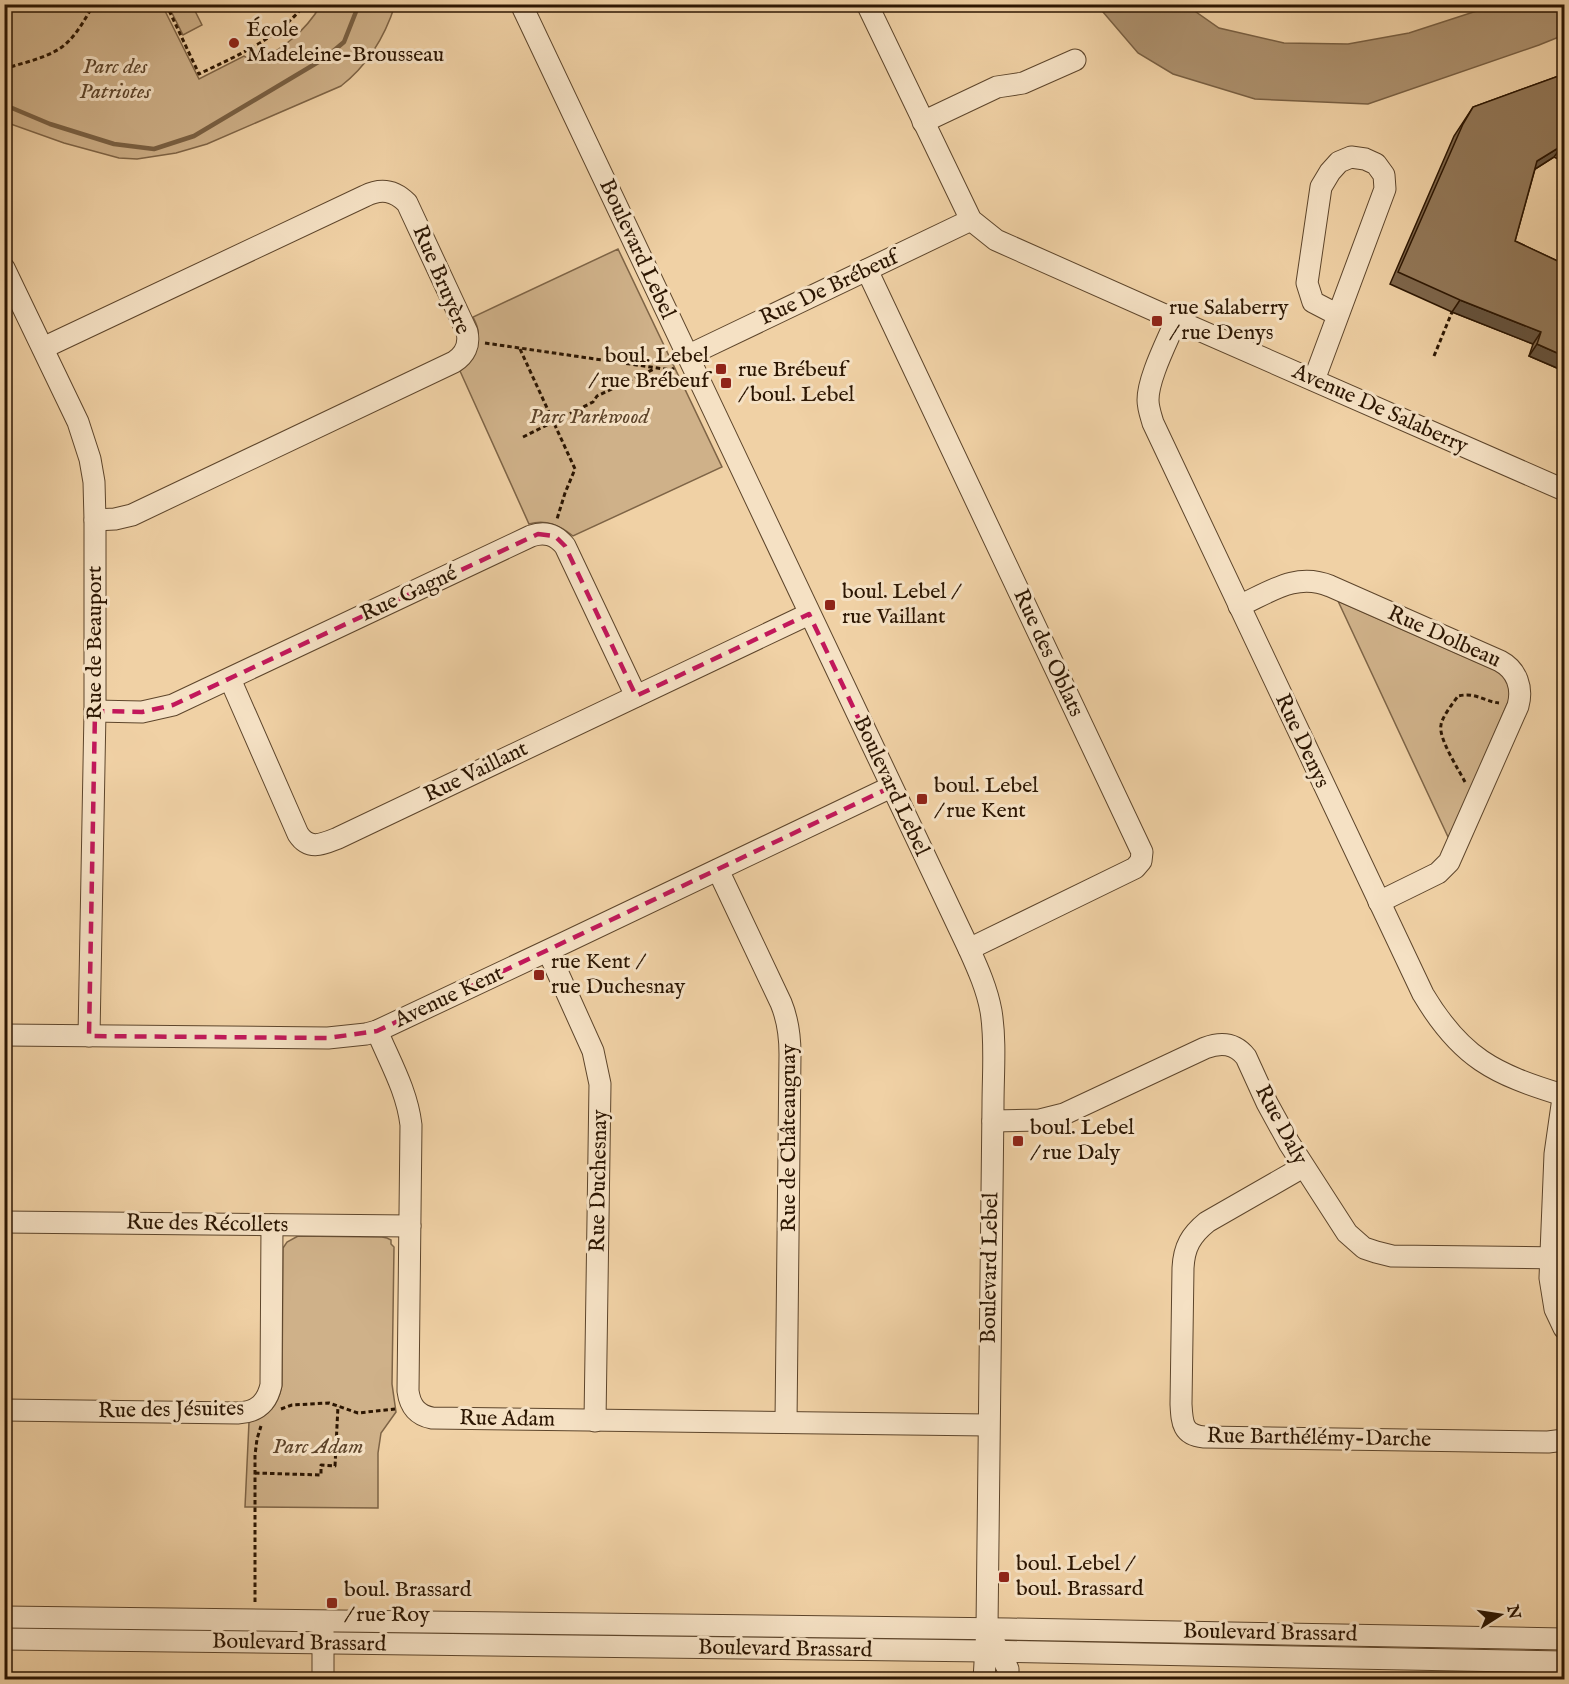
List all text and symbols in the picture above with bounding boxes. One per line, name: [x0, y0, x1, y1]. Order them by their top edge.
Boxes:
place label: École Madeleine-Brousseau: [246, 16, 444, 69]
marker: École Madeleine-Brousseau: [227, 36, 241, 50]
park label: Parc des Patriotes: [79, 53, 151, 106]
street label: Boulevard Lebel: [592, 174, 682, 324]
street label: Rue Bruyère: [405, 221, 477, 339]
street label: Rue De Brébeuf: [755, 242, 906, 332]
place label: rue Salaberry / rue Denys: [1169, 294, 1289, 347]
marker: rue Salaberry / rue Denys: [1150, 314, 1164, 328]
place label: boul. Lebel / rue Brébeuf: [588, 342, 713, 395]
place label: rue Brébeuf / boul. Lebel: [738, 356, 855, 409]
street label: Avenue De Salaberry: [1287, 357, 1473, 460]
marker: boul. Lebel / rue Brébeuf: [714, 362, 728, 376]
marker: rue Brébeuf / boul. Lebel: [719, 376, 733, 390]
park label: Parc Parkwood: [529, 403, 650, 431]
street label: Rue Gagné: [356, 559, 462, 629]
street label: Rue de Beauport: [81, 565, 109, 720]
place label: boul. Lebel / rue Vaillant: [842, 578, 962, 631]
street label: Rue des Oblats: [1006, 585, 1090, 721]
marker: boul. Lebel / rue Vaillant: [823, 598, 837, 612]
street label: Rue Dolbeau: [1383, 600, 1505, 674]
street label: Rue Denys: [1268, 689, 1336, 793]
street label: Boulevard Lebel: [846, 711, 936, 861]
street label: Rue Vaillant: [419, 735, 533, 809]
place label: boul. Lebel / rue Kent: [934, 772, 1038, 825]
marker: boul. Lebel / rue Kent: [915, 792, 929, 806]
place label: rue Kent / rue Duchesnay: [551, 948, 685, 1001]
street label: Avenue Kent: [389, 959, 508, 1035]
marker: rue Kent / rue Duchesnay: [532, 968, 546, 982]
street label: Rue de Châteauguay: [775, 1044, 803, 1232]
street label: Rue Daly: [1248, 1080, 1314, 1170]
street label: Rue Duchesnay: [584, 1109, 614, 1253]
place label: boul. Lebel / rue Daly: [1030, 1114, 1134, 1167]
marker: boul. Lebel / rue Daly: [1011, 1134, 1025, 1148]
street label: Boulevard Lebel: [975, 1192, 1005, 1344]
street label: Rue des Récollets: [125, 1209, 289, 1239]
street label: Rue des Jésuites: [98, 1395, 244, 1425]
street label: Rue Adam: [459, 1404, 555, 1434]
street label: Rue Barthélémy-Darche: [1206, 1422, 1432, 1454]
park label: Parc Adam: [273, 1433, 363, 1461]
place label: boul. Lebel / boul. Brassard: [1016, 1550, 1144, 1603]
marker: boul. Lebel / boul. Brassard: [997, 1570, 1011, 1584]
place label: boul. Brassard / rue Roy: [344, 1576, 472, 1629]
north arrow: [1470, 1585, 1530, 1645]
marker: boul. Brassard / rue Roy: [325, 1596, 339, 1610]
text: N: [1501, 1602, 1524, 1621]
street label: Boulevard Brassard: [1183, 1617, 1358, 1649]
street label: Boulevard Brassard: [212, 1627, 387, 1659]
street label: Boulevard Brassard: [698, 1633, 873, 1665]

